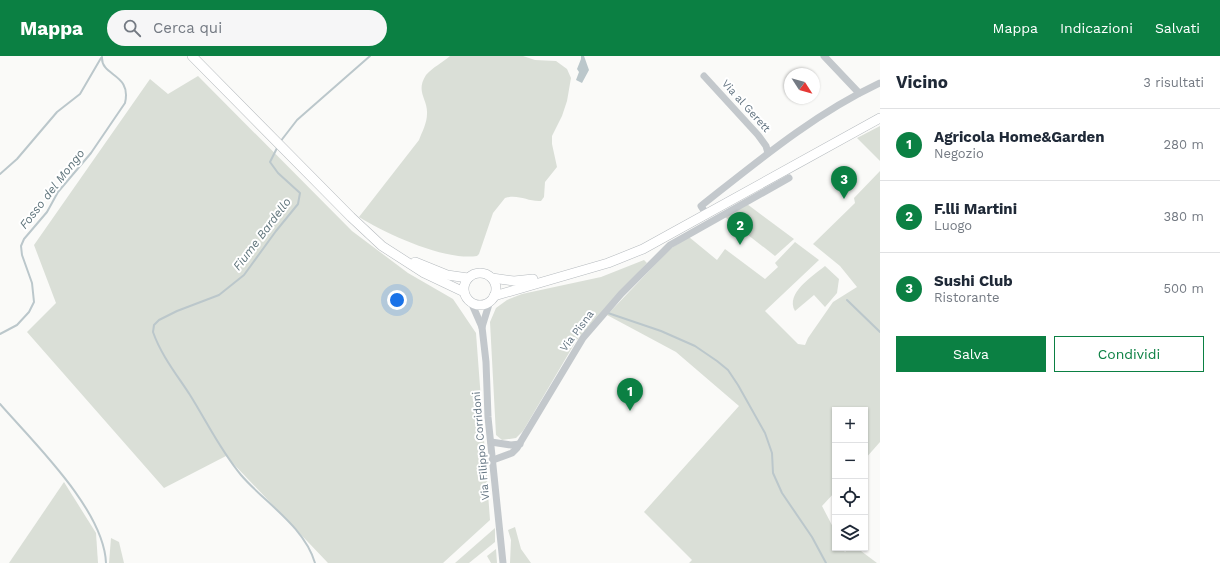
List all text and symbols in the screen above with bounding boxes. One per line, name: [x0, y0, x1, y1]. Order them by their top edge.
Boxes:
search box: [107, 10, 387, 46]
text: Mappa: [20, 17, 83, 40]
icon: search: [121, 17, 143, 39]
text: Cerca qui: [153, 19, 222, 37]
text: Mappa: [993, 20, 1038, 36]
text: Indicazioni: [1060, 20, 1133, 36]
text: Salvati: [1155, 20, 1200, 36]
north arrow: [784, 68, 820, 104]
text: Vicino: [896, 72, 948, 92]
text: 3 risultati: [1143, 75, 1204, 90]
street label: Via al Gerett: [719, 77, 773, 135]
text: Agricola Home&Garden: [934, 128, 1105, 146]
text: 1: [906, 137, 912, 152]
text: 280 m: [1164, 137, 1204, 152]
water label: Fosso del Mongo: [17, 146, 87, 232]
text: Negozio: [934, 146, 984, 161]
pin: 3: [831, 166, 857, 199]
water label: Fiume Bardello: [230, 195, 294, 273]
text: F.lli Martini: [934, 200, 1017, 218]
text: 2: [905, 209, 913, 224]
text: 380 m: [1164, 209, 1204, 224]
pin: 2: [727, 212, 753, 245]
text: Luogo: [934, 218, 972, 233]
text: Sushi Club: [934, 272, 1013, 290]
text: 3: [905, 281, 913, 296]
text: 500 m: [1163, 281, 1204, 296]
your location: [387, 290, 407, 310]
text: Ristorante: [934, 290, 1000, 305]
street label: Via Pisna: [557, 308, 597, 354]
button: Salva: [896, 336, 1046, 372]
button: Condividi: [1054, 336, 1204, 372]
pin: 1: [617, 378, 643, 411]
street label: Via Filippo Corridoni: [470, 391, 492, 501]
map controls: [832, 407, 868, 551]
button: +: [832, 407, 868, 443]
button: −: [832, 443, 868, 479]
button: locate: [832, 479, 868, 515]
button: layers: [832, 515, 868, 551]

